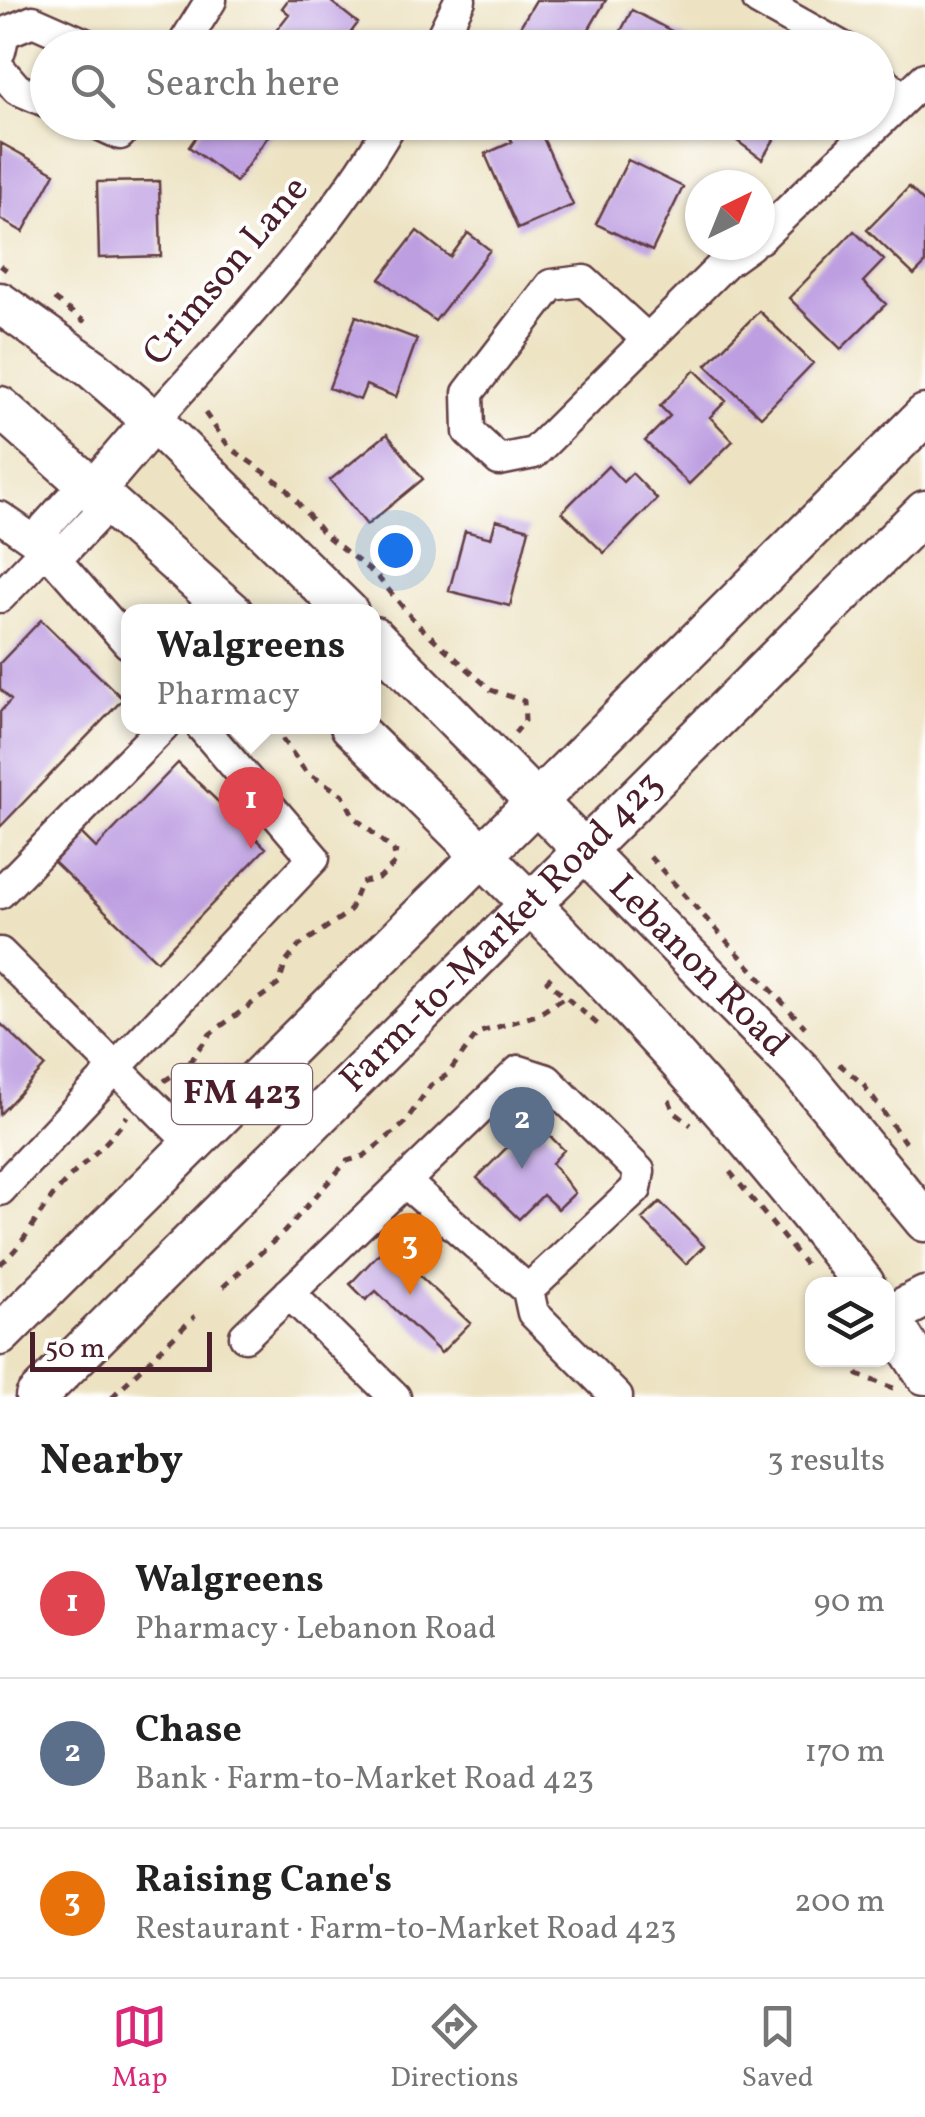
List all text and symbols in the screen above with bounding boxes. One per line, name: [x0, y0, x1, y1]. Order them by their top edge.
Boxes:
search box: [30, 30, 895, 140]
icon: search: [65, 58, 120, 113]
text: Search here: [145, 59, 340, 112]
street label: Crimson Lane: [132, 166, 322, 378]
north arrow: [685, 170, 775, 260]
your location: [370, 525, 421, 576]
popup: [121, 604, 381, 734]
text: Walgreens: [157, 621, 345, 674]
text: Pharmacy: [157, 674, 299, 718]
street label: Farm-to-Market Road 423: [329, 760, 675, 1105]
pin: 1: [218, 766, 284, 849]
street label: Lebanon Road: [596, 863, 800, 1070]
road number: FM 423: [172, 1064, 312, 1124]
pin: 2: [490, 1086, 554, 1169]
pin: 3: [378, 1212, 442, 1295]
map controls: [805, 1277, 895, 1367]
button: layers: [805, 1277, 895, 1367]
scale bar: [30, 1327, 212, 1372]
text: 50 m: [45, 1330, 105, 1369]
text: Nearby: [40, 1433, 183, 1492]
text: 3 results: [767, 1440, 885, 1484]
text: Walgreens: [135, 1555, 324, 1608]
text: 1: [66, 1581, 79, 1625]
text: 90 m: [814, 1581, 885, 1625]
text: Pharmacy · Lebanon Road: [135, 1608, 496, 1652]
text: Chase: [135, 1705, 242, 1758]
text: 2: [64, 1731, 81, 1775]
text: 170 m: [804, 1731, 885, 1775]
text: Bank · Farm-to-Market Road 423: [135, 1758, 594, 1802]
text: Raising Cane's: [135, 1855, 392, 1908]
text: 3: [64, 1881, 81, 1925]
text: 200 m: [794, 1881, 885, 1925]
text: Restaurant · Farm-to-Market Road 423: [135, 1908, 677, 1952]
tab: Map: [111, 1999, 167, 2098]
tab: Directions: [390, 1999, 519, 2098]
tab: Saved: [741, 1999, 814, 2098]

